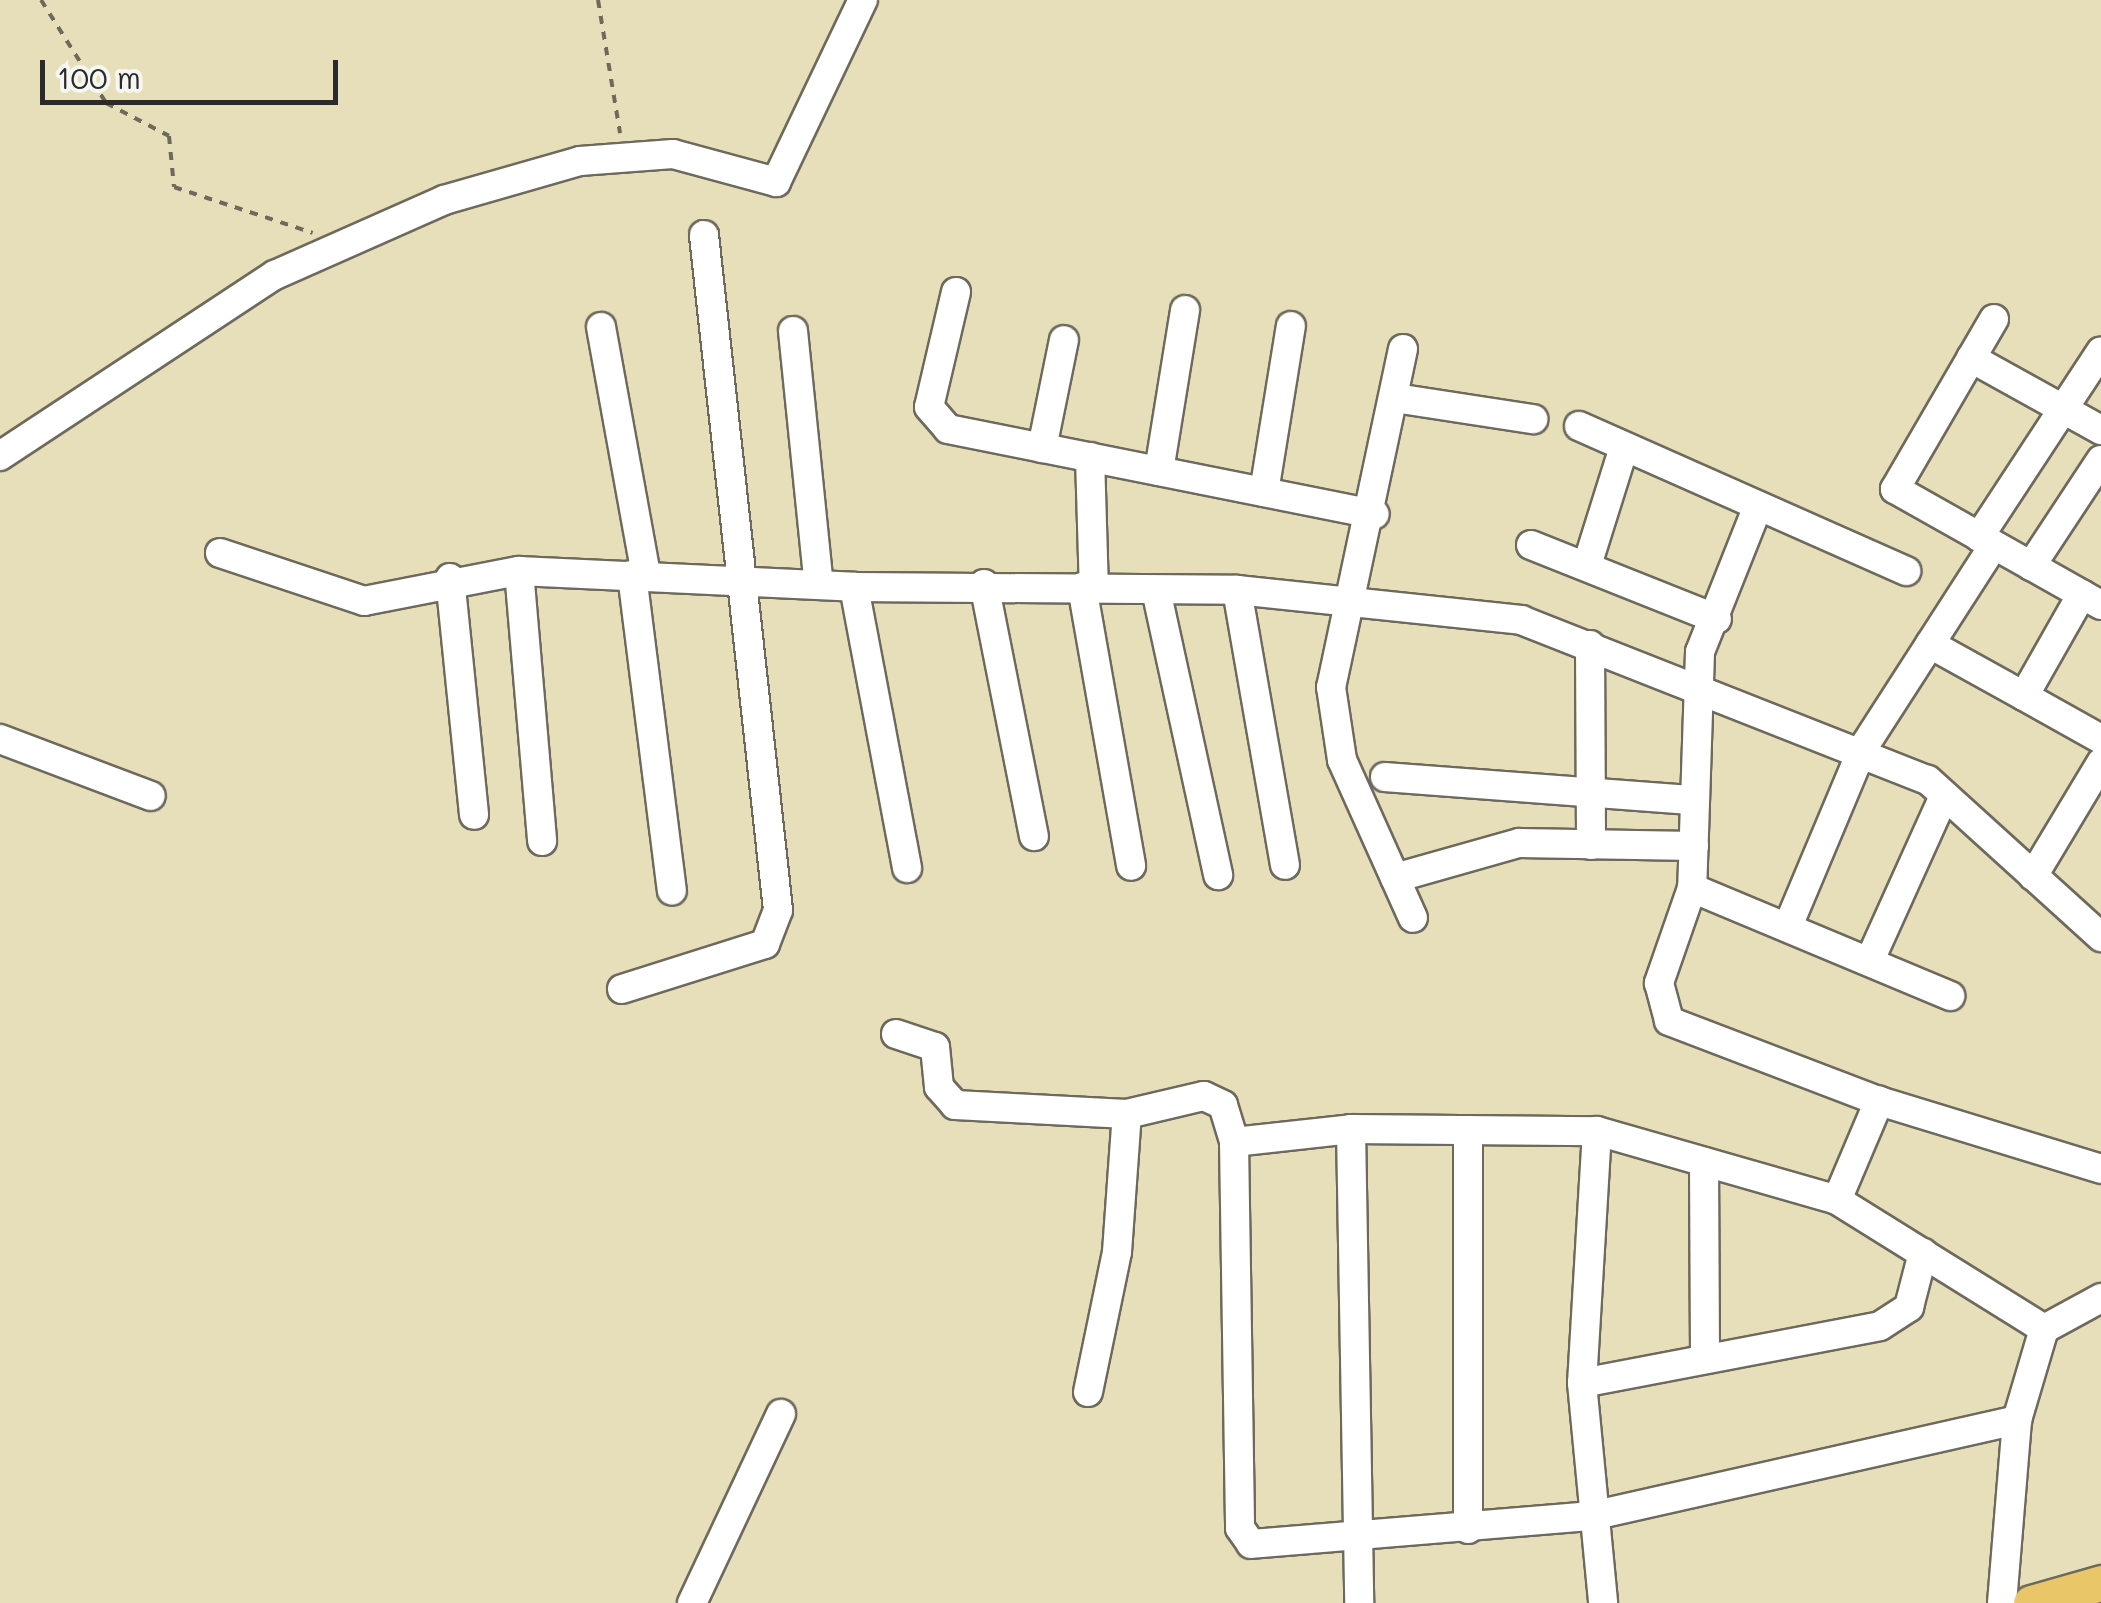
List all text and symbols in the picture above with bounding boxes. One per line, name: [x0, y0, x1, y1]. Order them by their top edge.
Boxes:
scale bar: [45, 40, 342, 102]
text: 100 m: [57, 57, 141, 97]

